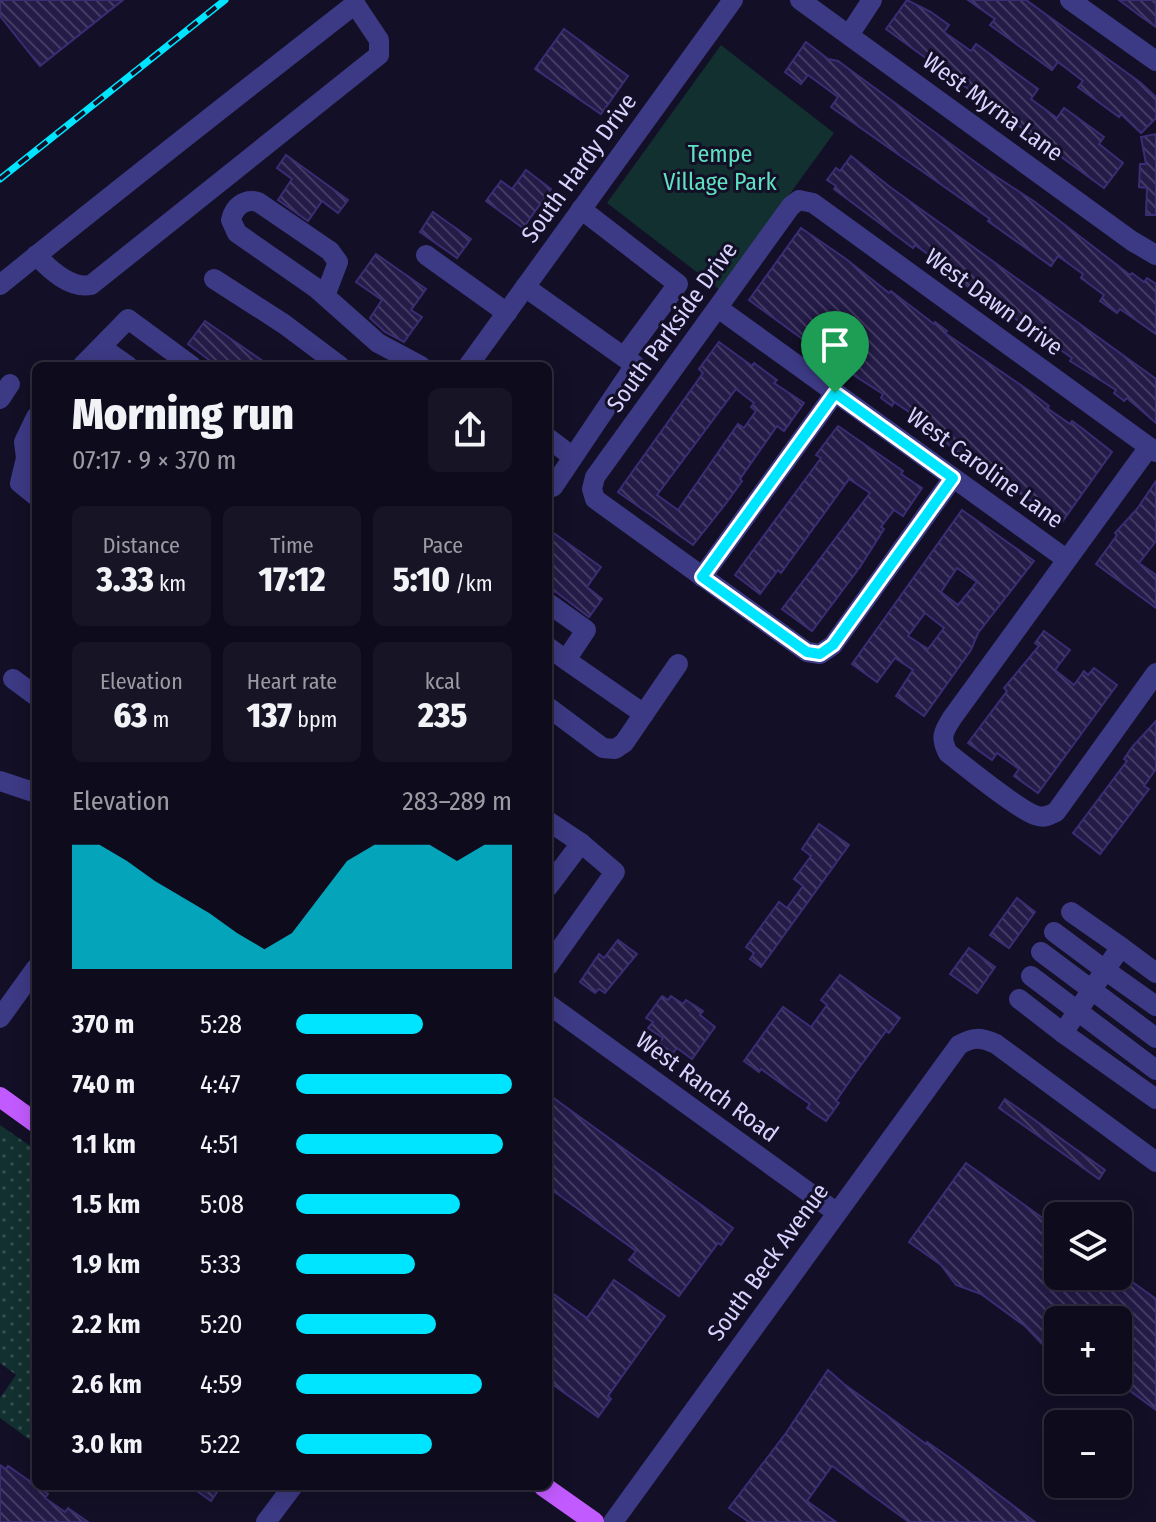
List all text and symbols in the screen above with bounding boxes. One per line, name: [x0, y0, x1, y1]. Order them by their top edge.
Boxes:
street label: West Myrna Lane: [918, 47, 1068, 167]
street label: South Hardy Drive: [516, 88, 642, 248]
park label: Tempe Village Park: [663, 140, 777, 196]
street label: South Parkside Drive: [601, 237, 743, 417]
street label: West Dawn Drive: [920, 243, 1068, 361]
pin: [801, 311, 869, 393]
icon: arrive: [813, 323, 857, 367]
text: Morning run: [72, 388, 294, 441]
button: share: [428, 388, 512, 472]
street label: West Caroline Lane: [901, 402, 1069, 534]
text: 07:17 · 9 × 370 m: [72, 445, 237, 476]
text: Distance: [103, 532, 180, 559]
text: Time: [270, 532, 314, 559]
text: Pace: [422, 532, 463, 559]
text: 3.33: [96, 559, 154, 600]
text: 17:12: [259, 559, 325, 600]
text: 5:10: [393, 559, 450, 600]
text: km: [154, 570, 186, 597]
text: /km: [450, 570, 493, 597]
text: Elevation: [100, 668, 183, 695]
text: Heart rate: [247, 668, 337, 695]
text: kcal: [425, 668, 460, 695]
text: 63: [113, 695, 147, 736]
text: 137: [246, 695, 292, 736]
text: 235: [418, 695, 467, 736]
text: m: [147, 706, 169, 733]
text: bpm: [292, 706, 338, 733]
text: Elevation: [72, 786, 170, 817]
text: 283–289 m: [402, 786, 512, 817]
text: 370 m: [72, 1009, 134, 1040]
text: 5:28: [200, 1009, 242, 1040]
street label: West Ranch Road: [630, 1026, 784, 1148]
text: 740 m: [72, 1069, 135, 1100]
text: 4:47: [200, 1069, 241, 1100]
text: 1.1 km: [72, 1129, 136, 1160]
text: 4:51: [200, 1129, 239, 1160]
street label: South Beck Avenue: [702, 1178, 834, 1346]
text: 1.5 km: [72, 1189, 140, 1220]
text: 5:08: [200, 1189, 244, 1220]
map controls: [1044, 1202, 1132, 1498]
button: layers: [1044, 1202, 1132, 1290]
text: 1.9 km: [72, 1249, 140, 1280]
text: 5:33: [200, 1249, 241, 1280]
button: +: [1044, 1306, 1132, 1394]
text: 2.2 km: [72, 1309, 141, 1340]
text: 5:20: [200, 1309, 242, 1340]
text: 2.6 km: [72, 1369, 142, 1400]
text: 4:59: [200, 1369, 242, 1400]
button: −: [1044, 1410, 1132, 1498]
text: 3.0 km: [72, 1429, 143, 1460]
text: 5:22: [200, 1429, 240, 1460]

